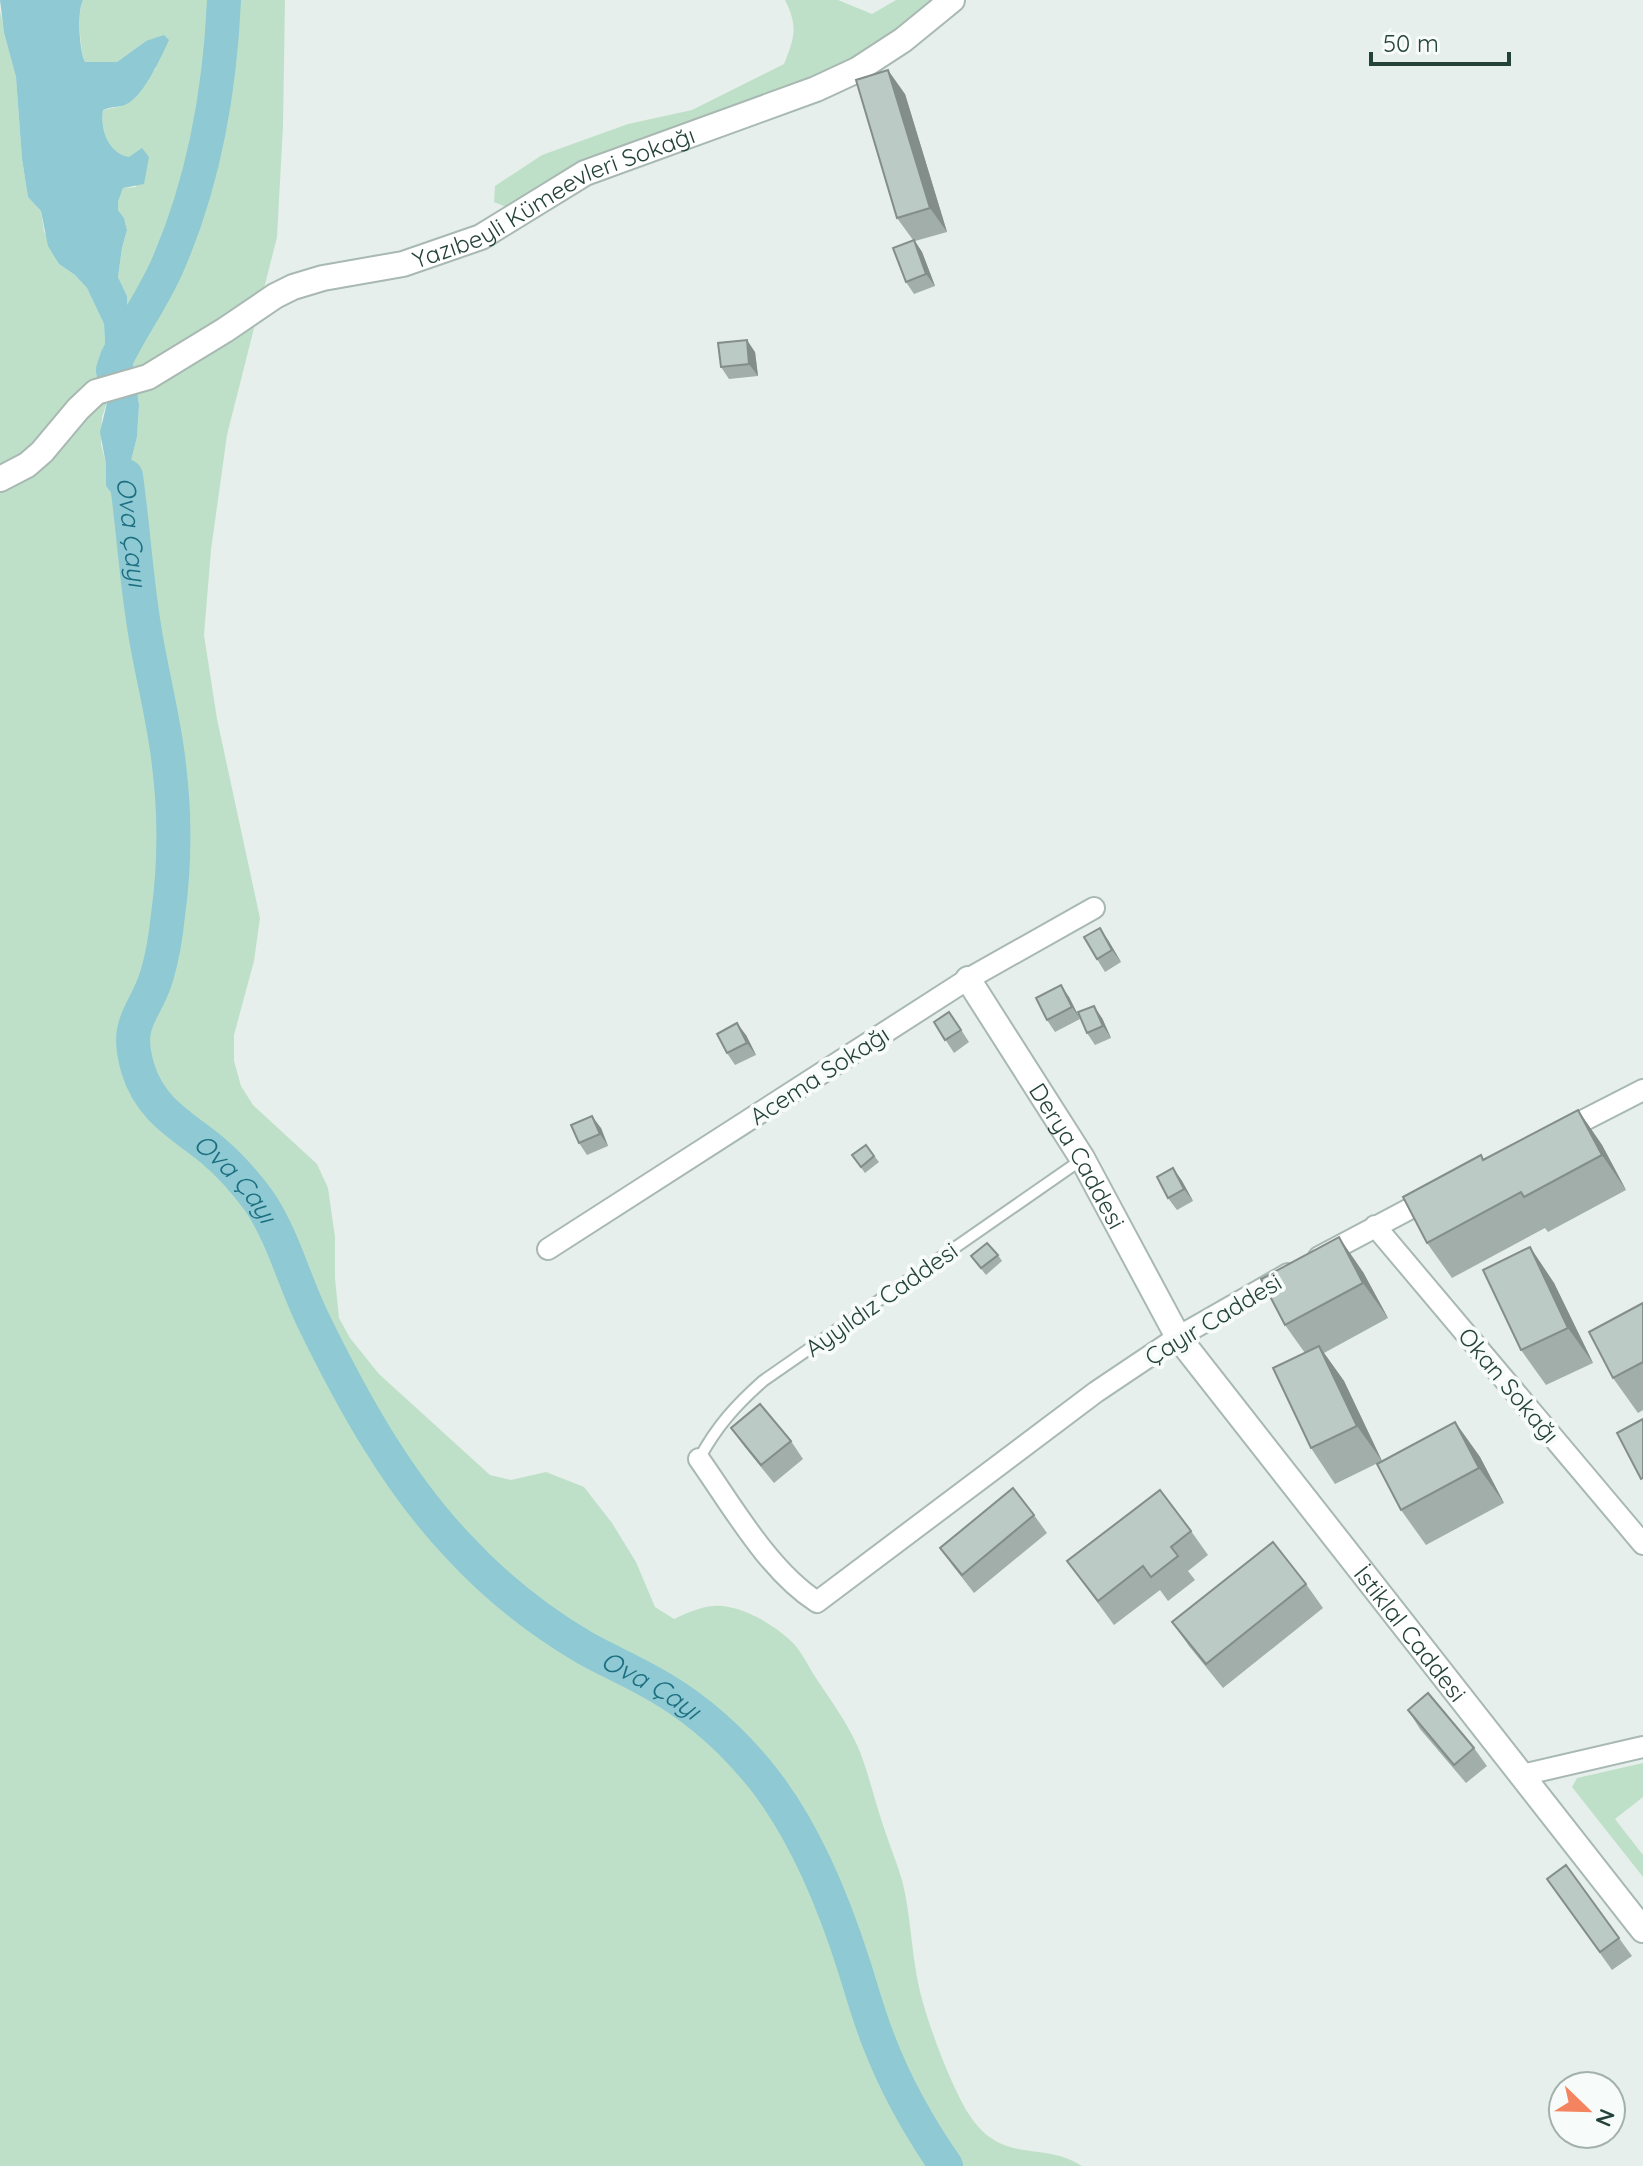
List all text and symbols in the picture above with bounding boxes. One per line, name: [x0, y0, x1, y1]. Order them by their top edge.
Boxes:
scale bar: [1371, 16, 1509, 66]
text: 50 m: [1383, 28, 1439, 58]
street label: Yazıbeyli Kümeevleri Sokağı: [408, 119, 699, 275]
water label: Ova Çayı: [110, 475, 155, 589]
street label: Acema Sokağı: [744, 1019, 894, 1131]
street label: Derya Caddesi: [1023, 1077, 1132, 1234]
water label: Ova Çayı: [188, 1126, 286, 1229]
street label: Ayyıldız Caddesi: [799, 1235, 963, 1363]
street label: Çayır Caddesi: [1139, 1266, 1287, 1372]
street label: Okan Sokağı: [1452, 1321, 1566, 1449]
street label: İstiklal Caddesi: [1348, 1559, 1473, 1707]
water label: Ova Çayı: [596, 1643, 709, 1727]
north arrow: [1547, 2070, 1627, 2150]
text: N: [1589, 2105, 1621, 2131]

